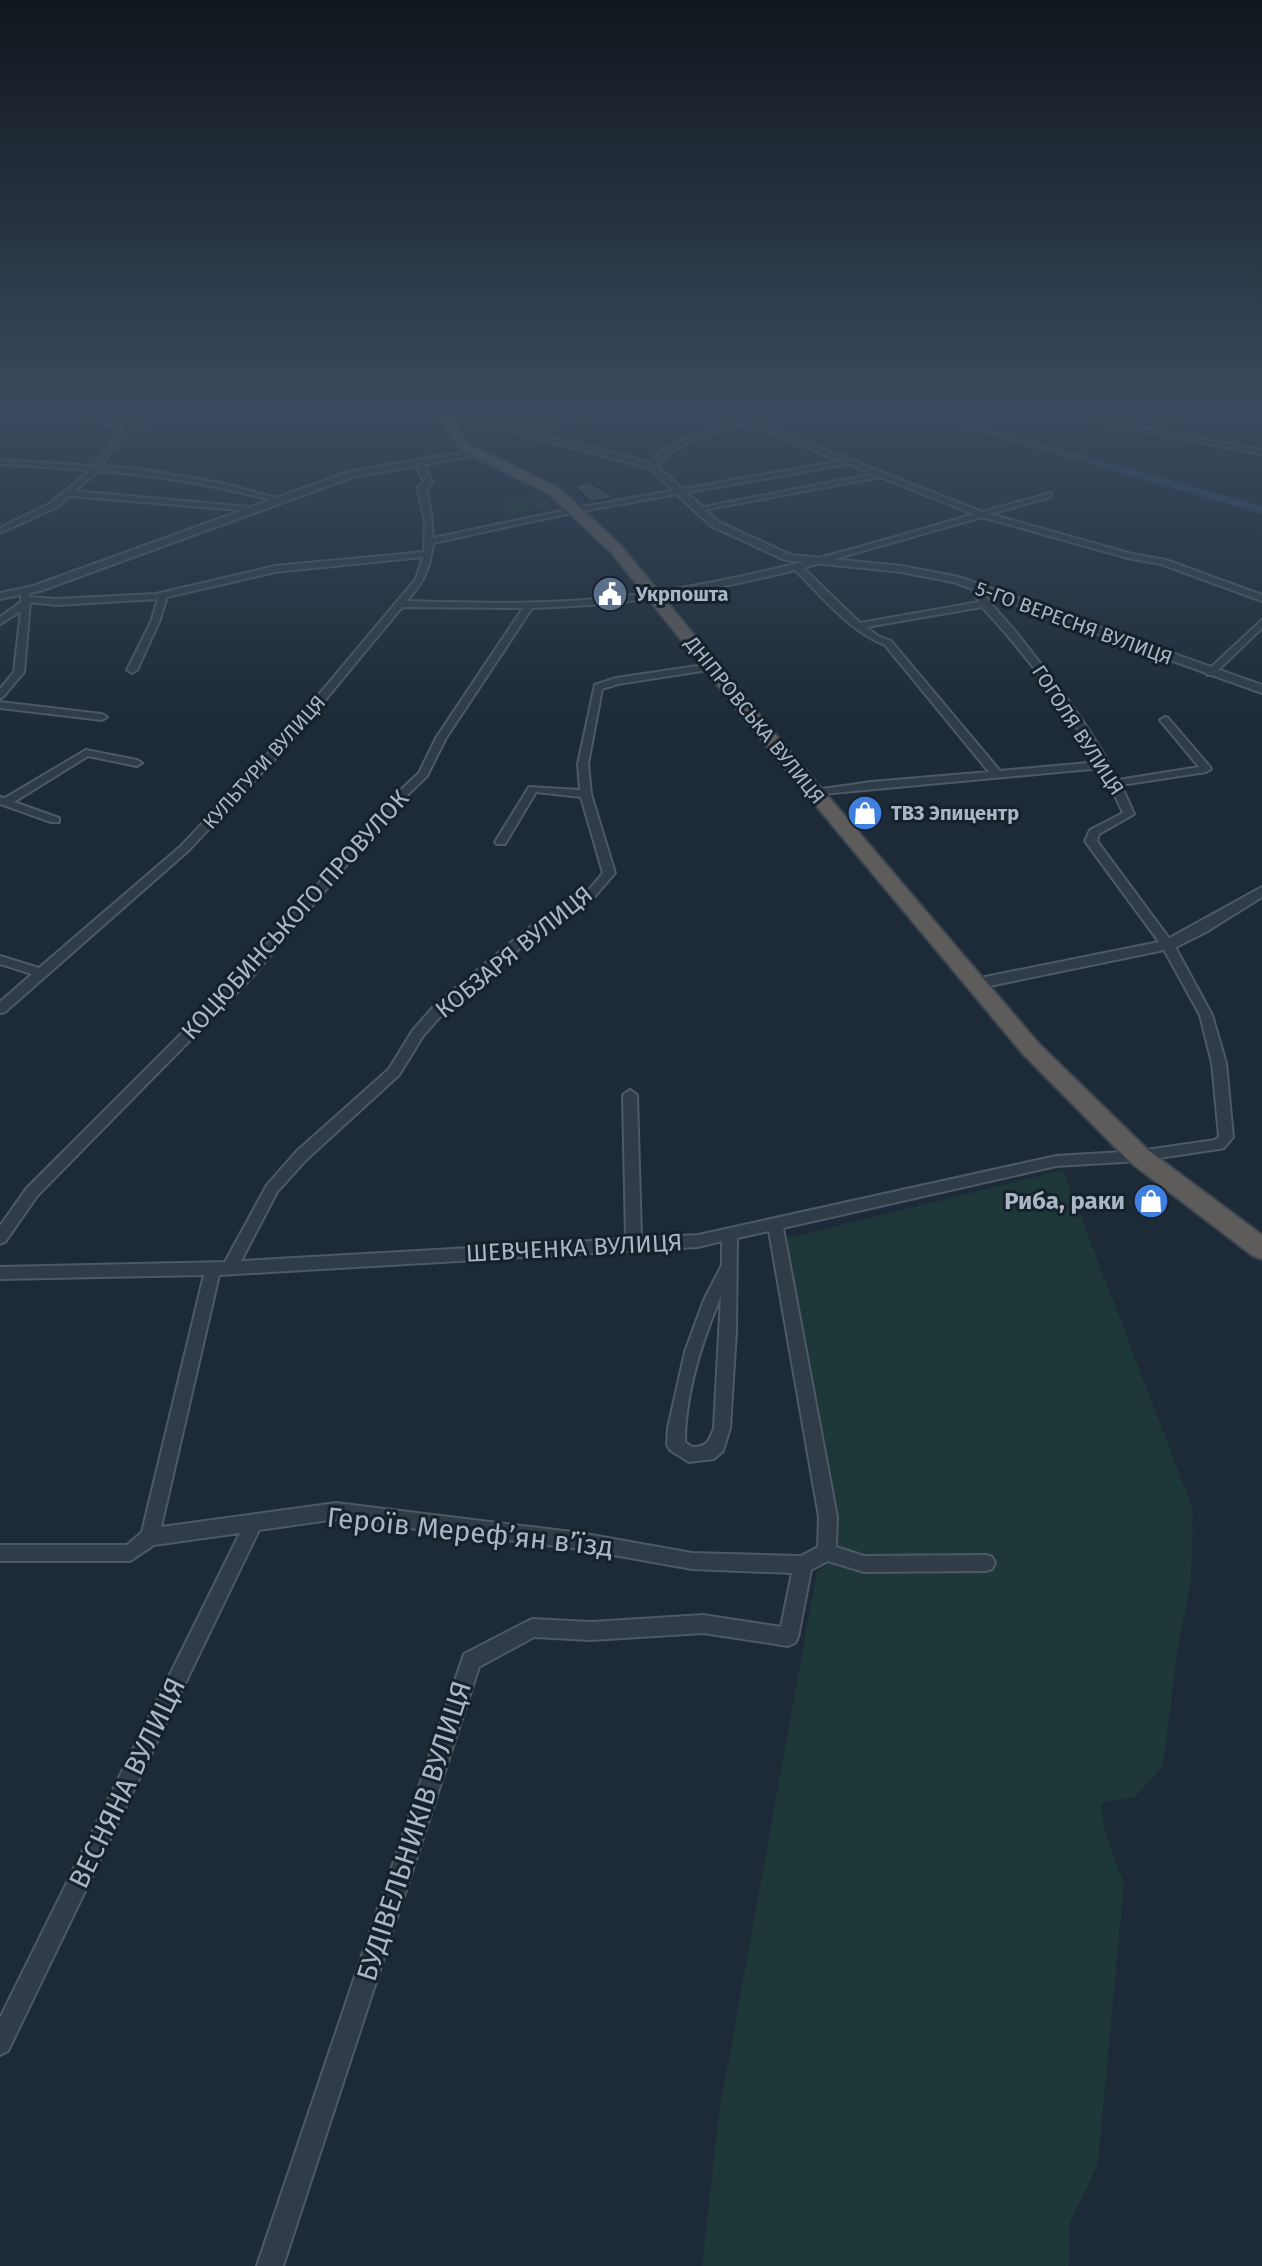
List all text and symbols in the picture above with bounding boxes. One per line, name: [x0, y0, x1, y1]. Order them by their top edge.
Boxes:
public building icon: Укрпошта: [591, 575, 629, 613]
street label: 5-ГО ВЕРЕСНЯ ВУЛИЦЯ: [972, 576, 1176, 670]
place label: Укрпошта: [635, 582, 728, 606]
street label: ДНІПРОВСЬКА ВУЛИЦЯ: [679, 631, 830, 809]
street label: ГОГОЛЯ ВУЛИЦЯ: [1027, 661, 1129, 799]
street label: КУЛЬТУРИ ВУЛИЦЯ: [198, 690, 330, 834]
street label: КОЦЮБИНСЬКОГО ПРОВУЛОК: [176, 785, 414, 1045]
shop icon: ТВЗ Эпицентр: [846, 794, 884, 832]
place label: ТВЗ Эпицентр: [891, 801, 1019, 825]
street label: КОБЗАРЯ ВУЛИЦЯ: [430, 880, 598, 1024]
shop icon: Риба, раки: [1132, 1182, 1170, 1220]
place label: Риба, раки: [1004, 1187, 1125, 1215]
street label: ШЕВЧЕНКА ВУЛИЦЯ: [465, 1228, 683, 1268]
street label: Героїв Мерефʼян вʼїзд: [325, 1501, 615, 1563]
street label: ВЕСНЯНА ВУЛИЦЯ: [62, 1672, 192, 1894]
street label: БУДІВЕЛЬНИКІВ ВУЛИЦЯ: [350, 1677, 478, 1985]

